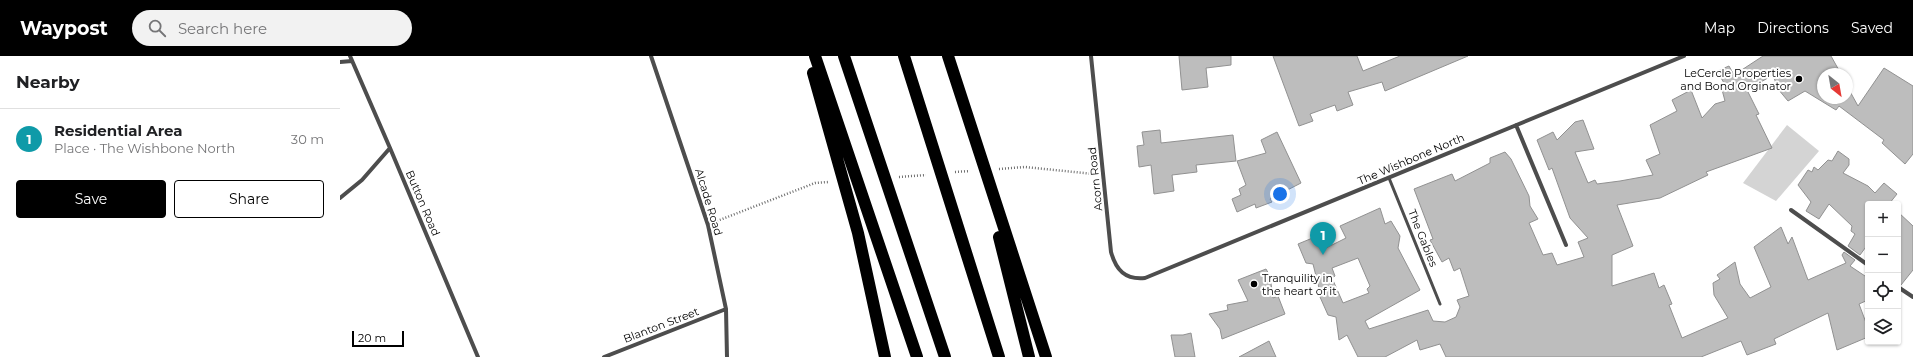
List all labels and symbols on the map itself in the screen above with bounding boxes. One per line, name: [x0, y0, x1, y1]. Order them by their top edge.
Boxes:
place label: LeCercle Properties and Bond Orginator: [1680, 66, 1792, 93]
north arrow: [1817, 68, 1853, 104]
marker: LeCercle Properties and Bond Orginator: [1794, 74, 1804, 84]
street label: The Wishbone North: [1355, 130, 1467, 188]
street label: Acorn Road: [1085, 146, 1105, 212]
street label: Alcade Road: [692, 167, 726, 237]
street label: Button Road: [403, 168, 443, 238]
your location: [1270, 184, 1290, 204]
street label: The Gables: [1405, 207, 1441, 269]
pin: 1: [1310, 222, 1336, 255]
place label: Tranquility in the heart of it: [1262, 271, 1337, 298]
marker: Tranquility in the heart of it: [1249, 279, 1259, 289]
street label: Blanton Street: [621, 304, 701, 346]
scale bar: [352, 329, 404, 348]

